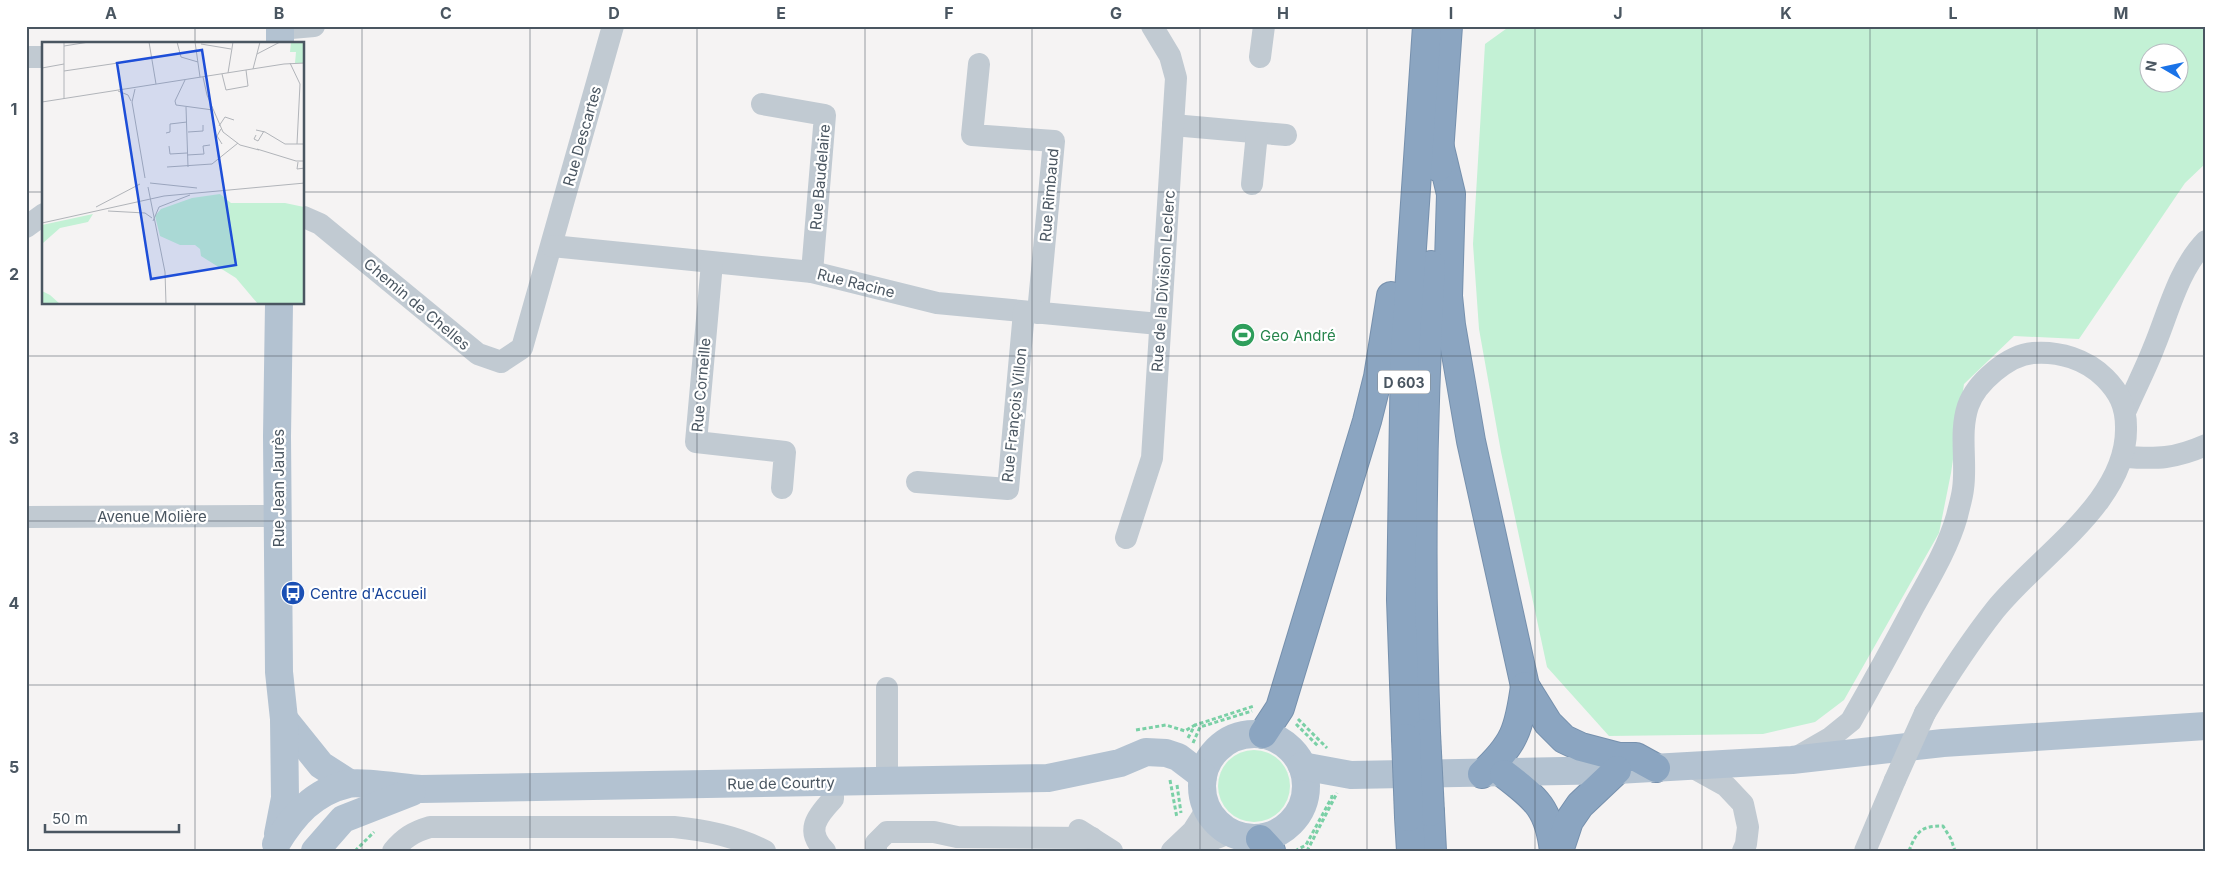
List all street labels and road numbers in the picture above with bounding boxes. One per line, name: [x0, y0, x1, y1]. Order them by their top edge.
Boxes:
street label: Rue Descartes: [559, 84, 605, 188]
street label: Rue Baudelaire: [806, 123, 834, 231]
street label: Rue Rimbaud: [1035, 147, 1063, 243]
street label: Rue de la Division Leclerc: [1147, 189, 1179, 373]
street label: Chemin de Chelles: [360, 254, 474, 354]
street label: Rue Racine: [815, 264, 897, 302]
street label: Rue Corneille: [687, 337, 715, 433]
street label: Rue François Villon: [997, 347, 1031, 483]
road number: D 603: [1378, 371, 1430, 394]
street label: Rue Jean Jaurès: [269, 429, 288, 547]
street label: Avenue Molière: [97, 507, 207, 526]
street label: Rue de Courtry: [727, 773, 836, 793]

